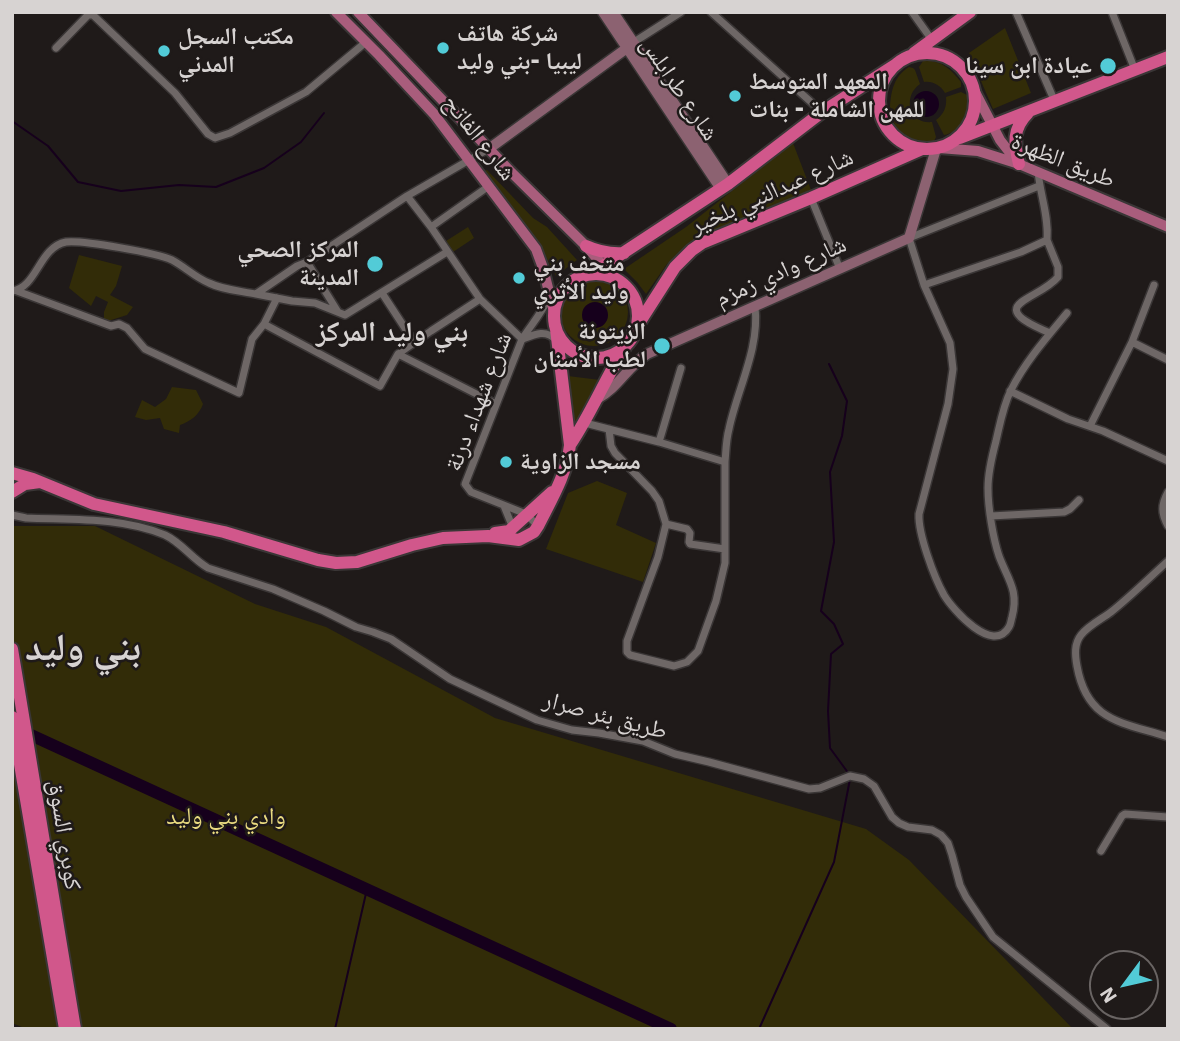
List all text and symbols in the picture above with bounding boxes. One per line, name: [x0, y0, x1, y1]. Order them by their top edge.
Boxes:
place label: شركة هاتف ليبيا -بني وليد: [457, 20, 582, 76]
place label: مكتب السجل المدني: [178, 23, 294, 79]
street label: شارع طرابلس: [634, 31, 724, 147]
marker: شركة هاتف ليبيا -بني وليد: [435, 40, 451, 56]
marker: مكتب السجل المدني: [156, 43, 172, 59]
place label: عيادة ابن سينا: [965, 52, 1092, 80]
marker: عيادة ابن سينا: [1098, 56, 1118, 76]
place label: المعهد المتوسط للمهن الشاملة - بنات: [749, 68, 925, 124]
marker: المعهد المتوسط للمهن الشاملة - بنات: [727, 88, 743, 104]
street label: شارع الفاتح: [436, 89, 522, 187]
street label: طريق الظهرة: [1007, 127, 1119, 195]
street label: شارع عبدالنبي بلخير: [686, 143, 858, 241]
street label: شارع وادي زمزم: [711, 230, 851, 314]
place label: المركز الصحي المدينة: [237, 236, 359, 292]
place label: متحف بني وليد الأثري: [533, 250, 629, 306]
marker: المركز الصحي المدينة: [365, 254, 385, 274]
marker: متحف بني وليد الأثري: [511, 270, 527, 286]
district label: بني وليد المركز: [316, 316, 468, 350]
place label: الزيتونة لطب الأسنان: [533, 318, 646, 374]
street label: شارع شهداء درنة: [439, 329, 519, 475]
marker: الزيتونة لطب الأسنان: [652, 336, 672, 356]
place label: مسجد الزاوية: [520, 448, 641, 476]
marker: مسجد الزاوية: [498, 454, 514, 470]
district label: بني وليد: [25, 626, 141, 672]
street label: طريق بئر صرار: [540, 686, 670, 746]
street label: كوبري السوق: [41, 778, 87, 892]
park label: وادي بني وليد: [166, 803, 286, 831]
north arrow: [1089, 950, 1159, 1020]
text: N: [1094, 983, 1122, 1008]

